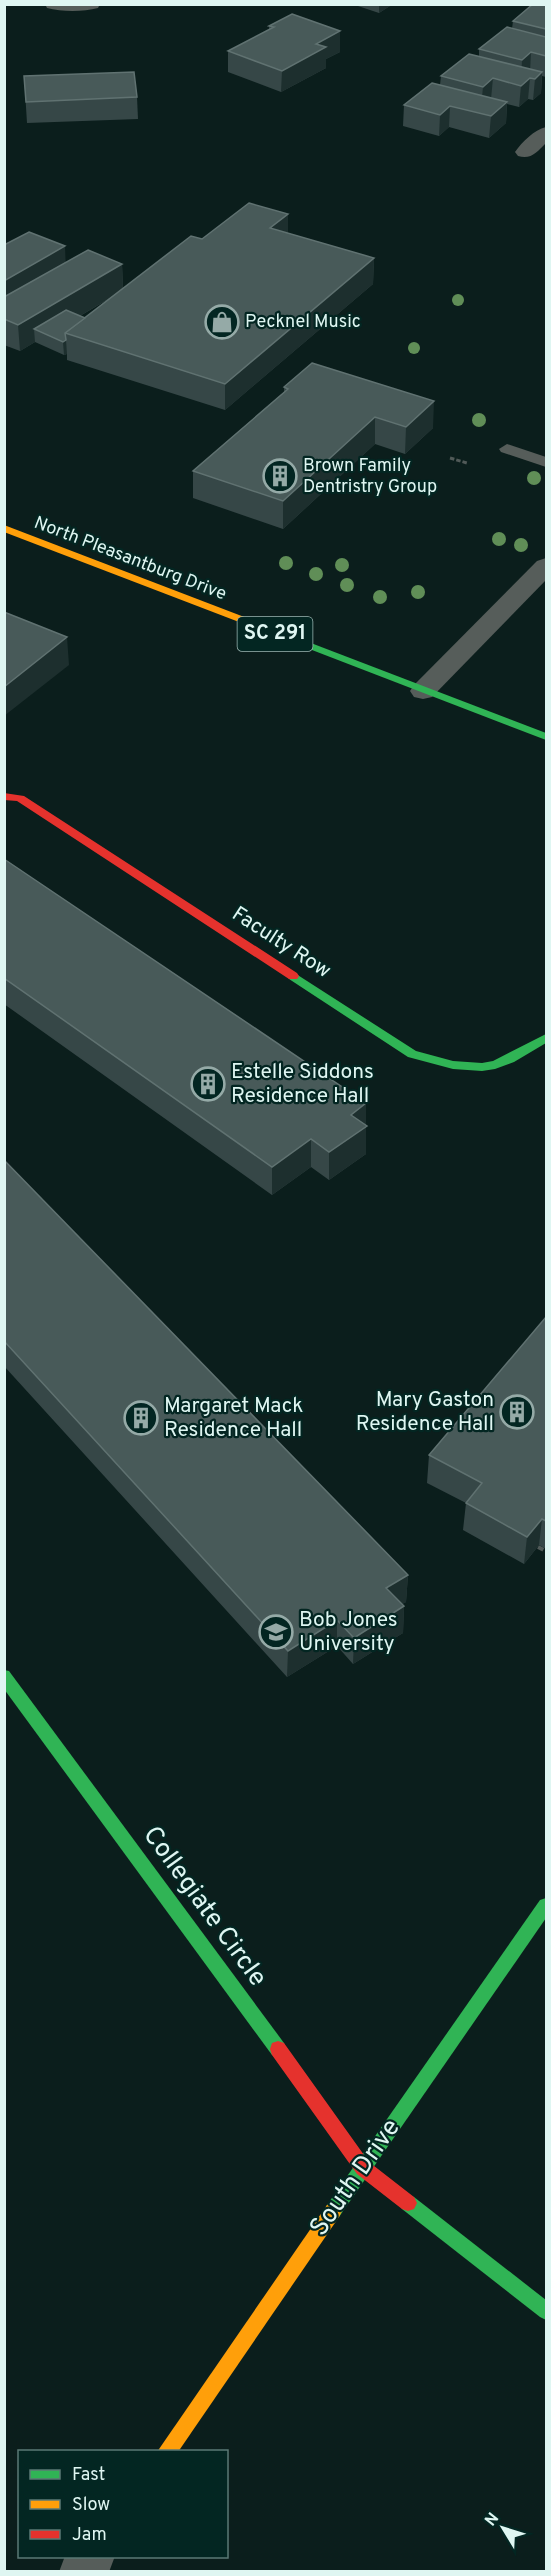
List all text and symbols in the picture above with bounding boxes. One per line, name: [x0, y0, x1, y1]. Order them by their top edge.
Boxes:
shop icon: Pecknel Music: [204, 304, 240, 340]
place label: Pecknel Music: [245, 311, 361, 334]
place label: Brown Family Dentristry Group: [303, 455, 437, 499]
building icon: Brown Family Dentristry Group: [262, 458, 298, 494]
street label: North Pleasantburg Drive: [31, 512, 229, 606]
road number: SC 291: [238, 617, 312, 651]
street label: Faculty Row: [226, 901, 336, 985]
place label: Estelle Siddons Residence Hall: [231, 1059, 374, 1110]
building icon: Estelle Siddons Residence Hall: [190, 1066, 226, 1102]
place label: Mary Gaston Residence Hall: [356, 1387, 494, 1438]
place label: Margaret Mack Residence Hall: [164, 1393, 303, 1444]
building icon: Mary Gaston Residence Hall: [499, 1394, 535, 1430]
building icon: Margaret Mack Residence Hall: [123, 1400, 159, 1436]
place label: Bob Jones University: [299, 1607, 398, 1658]
school or university icon: Bob Jones University: [258, 1614, 294, 1650]
street label: Collegiate Circle: [135, 1820, 273, 1994]
street label: South Drive: [304, 2113, 408, 2243]
legend: [18, 2450, 228, 2558]
text: Fast: [72, 2464, 105, 2487]
text: Slow: [72, 2494, 110, 2517]
north arrow: [473, 2498, 533, 2558]
text: N: [481, 2509, 504, 2531]
text: Jam: [72, 2524, 107, 2547]

